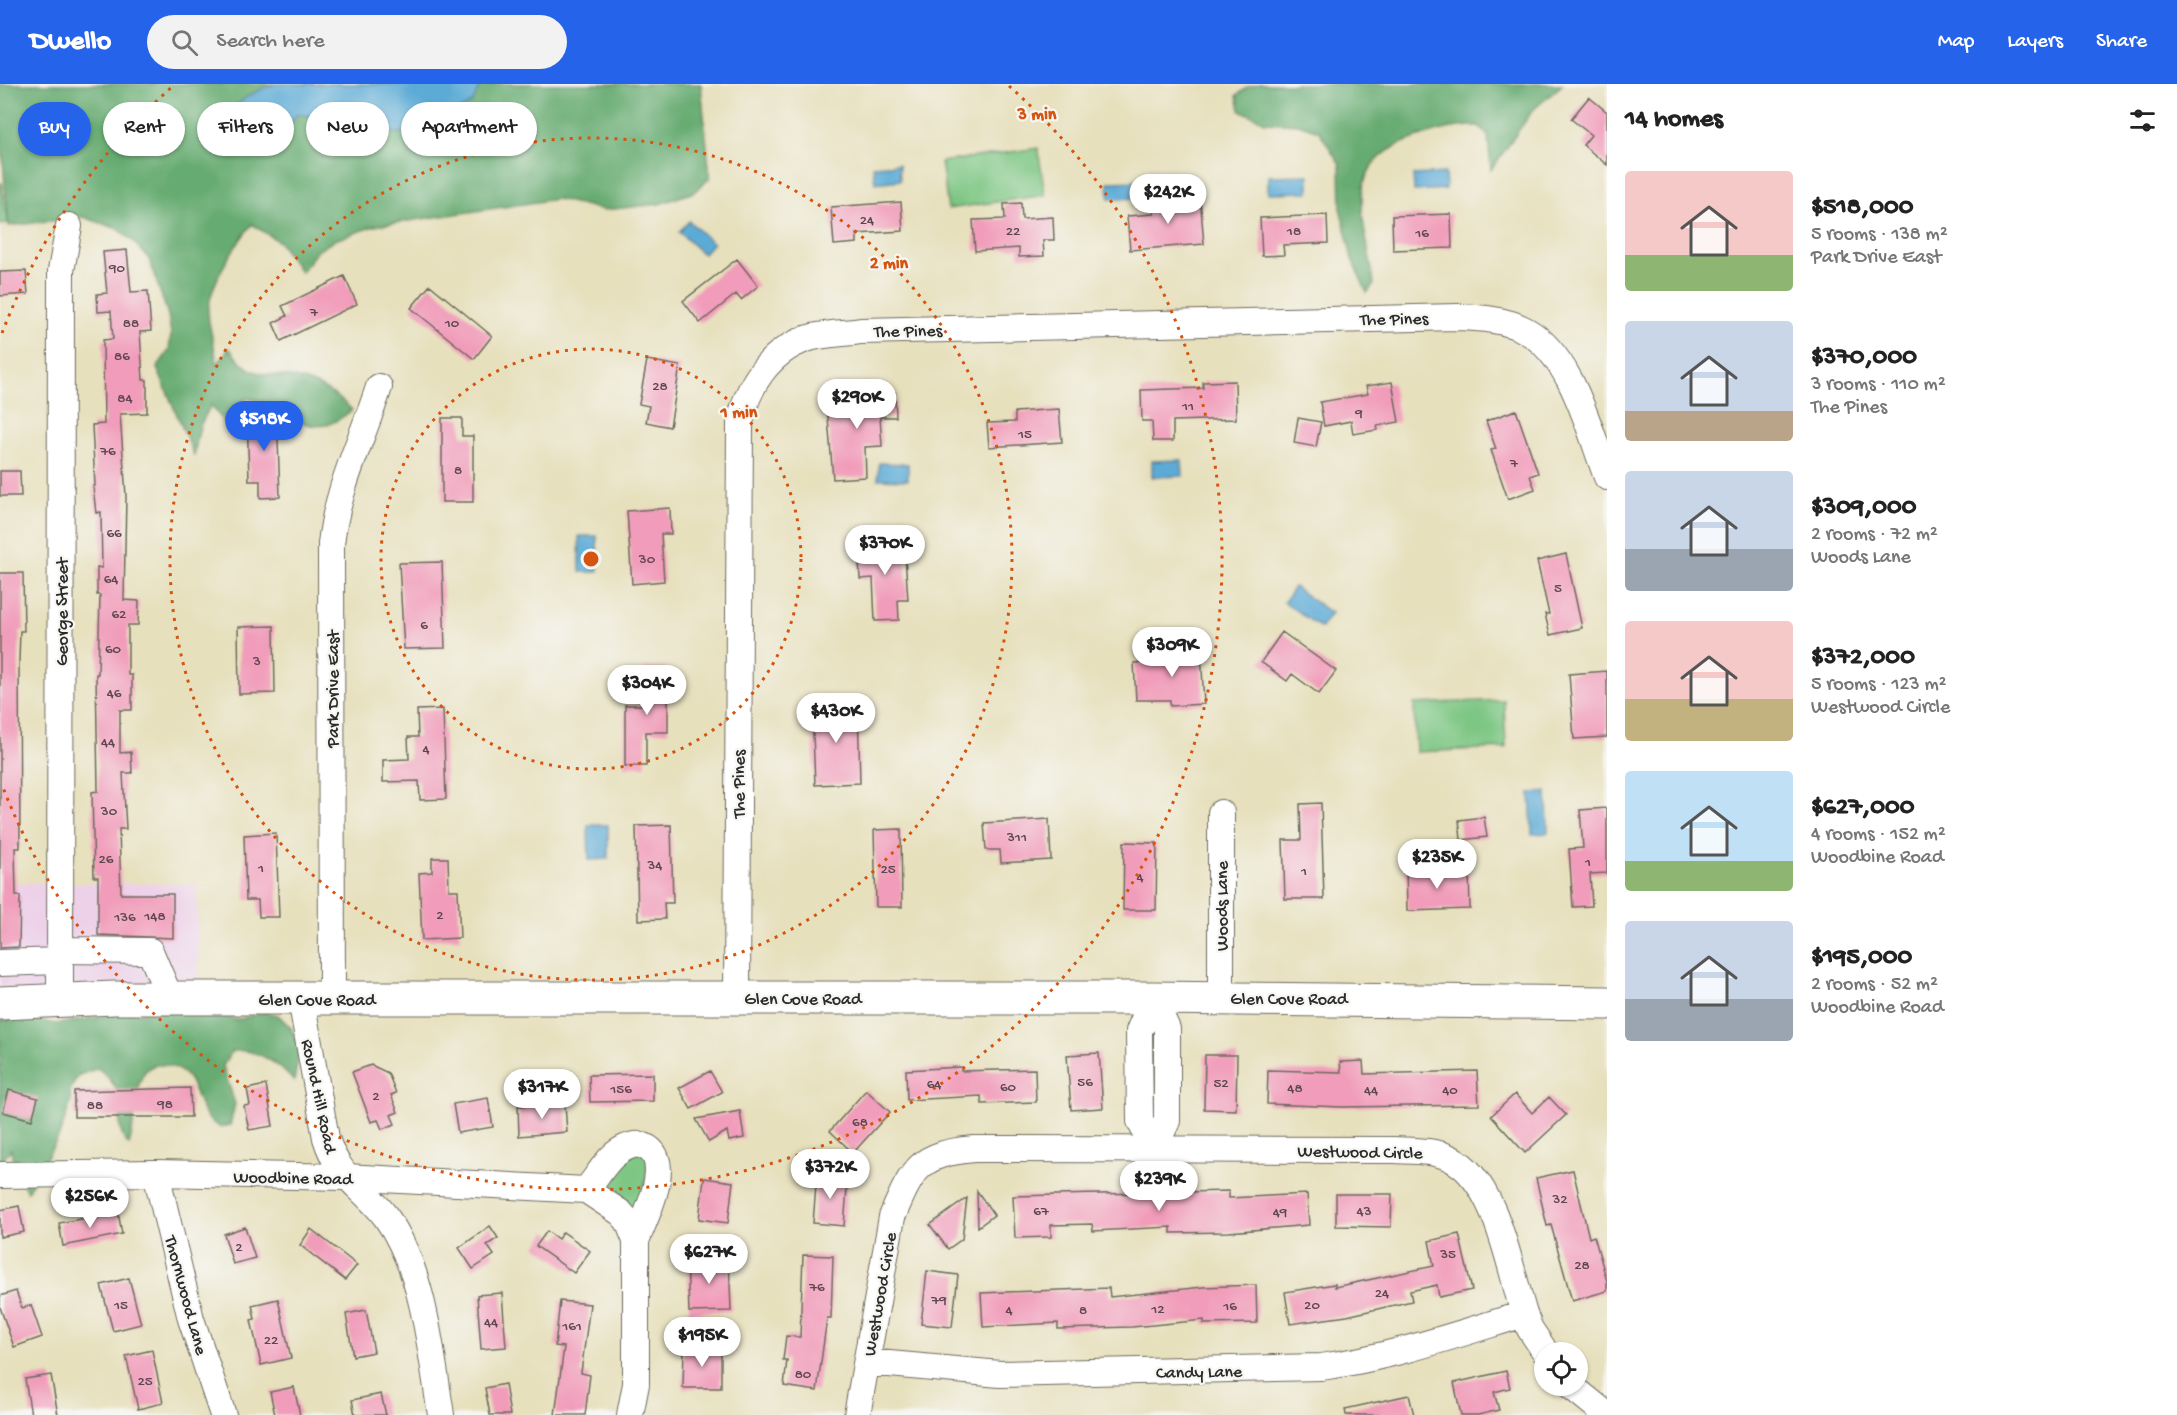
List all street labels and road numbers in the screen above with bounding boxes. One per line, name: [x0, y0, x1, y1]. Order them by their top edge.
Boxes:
street label: The Pines: [1359, 309, 1430, 332]
street label: The Pines: [873, 321, 944, 344]
street label: George Street: [53, 556, 74, 666]
street label: Park Drive East: [324, 629, 345, 749]
street label: The Pines: [730, 748, 751, 819]
street label: Woods Lane: [1213, 860, 1234, 951]
street label: Glen Cove Road: [744, 990, 863, 1011]
street label: Glen Cove Road: [1230, 990, 1349, 1011]
street label: Glen Cove Road: [258, 991, 377, 1012]
street label: Round Hill Road: [295, 1037, 340, 1157]
street label: Westwood Circle: [1297, 1142, 1424, 1165]
street label: Woodbine Road: [233, 1168, 354, 1191]
street label: Westwood Circle: [860, 1230, 903, 1358]
street label: Thornwood Lane: [158, 1233, 211, 1358]
street label: Candy Lane: [1156, 1362, 1243, 1385]

